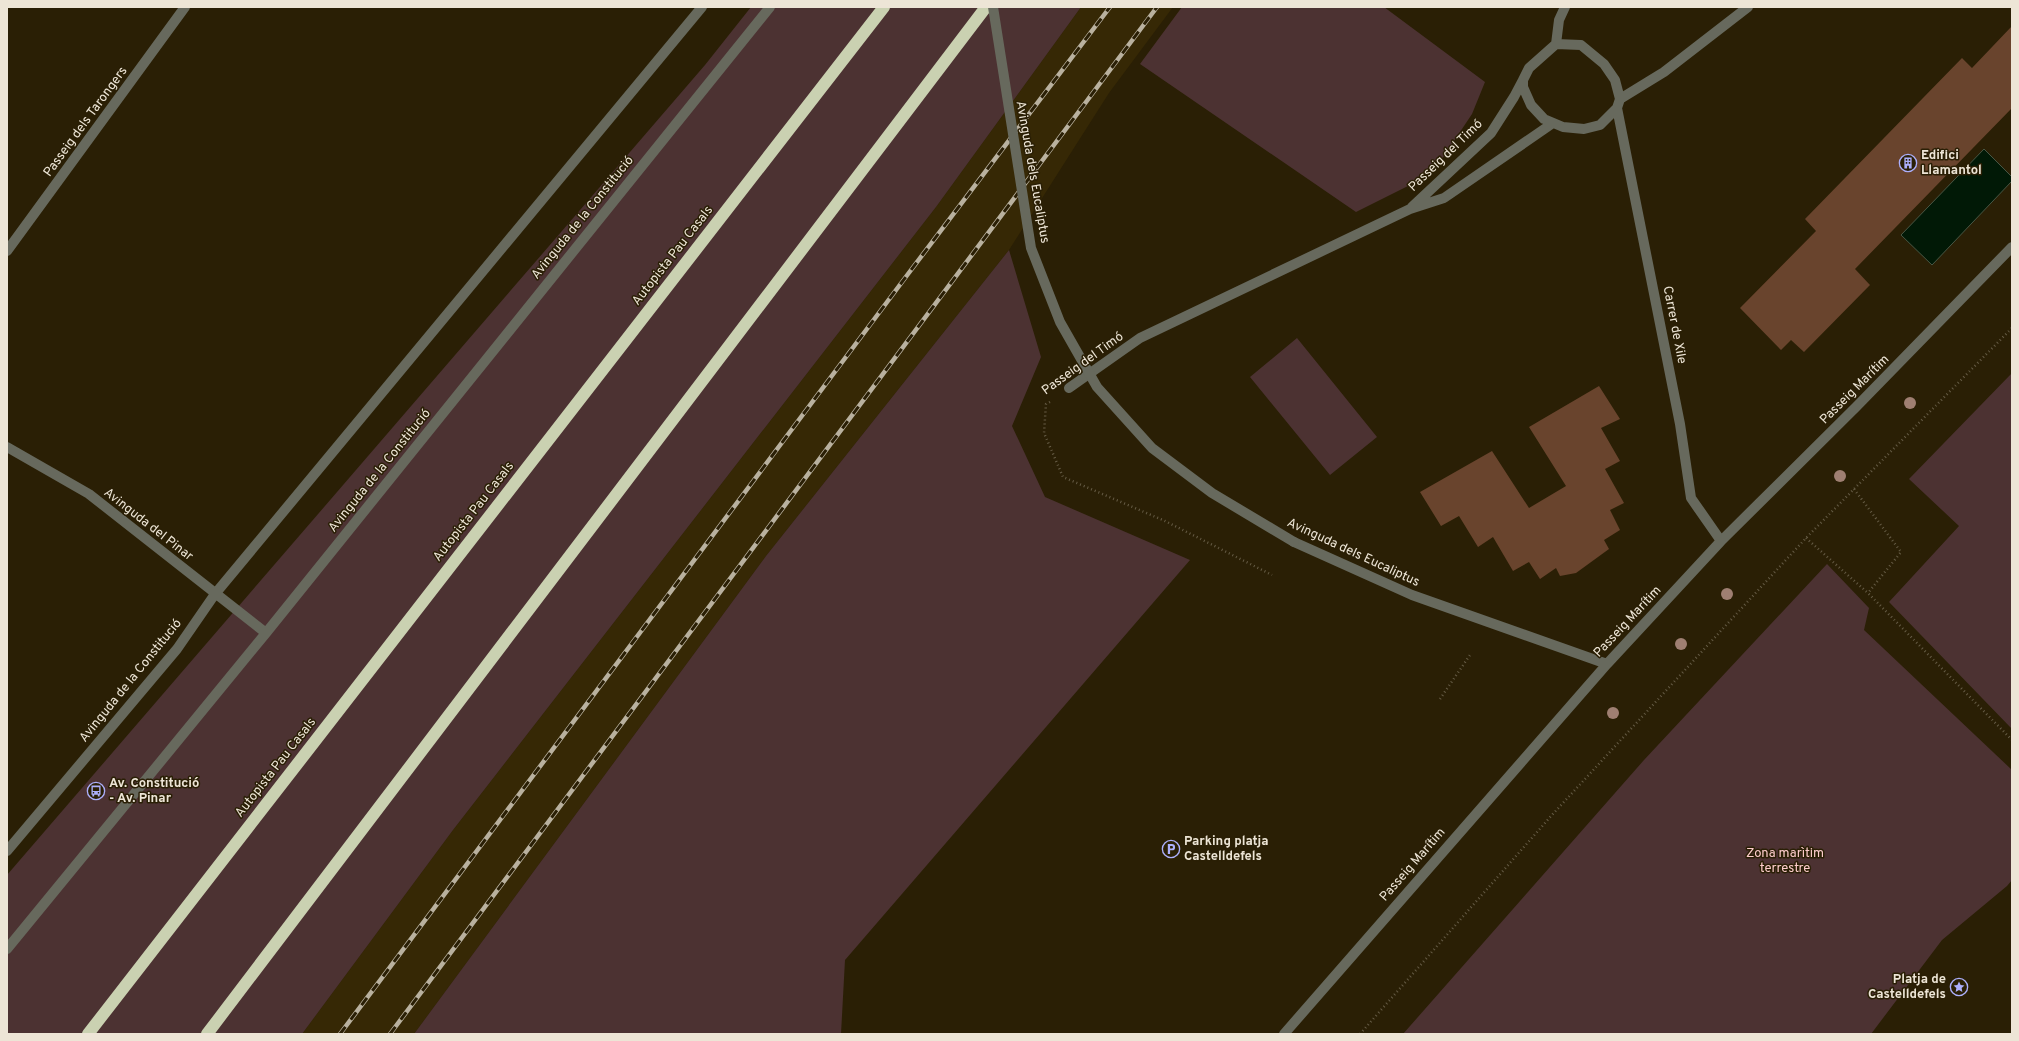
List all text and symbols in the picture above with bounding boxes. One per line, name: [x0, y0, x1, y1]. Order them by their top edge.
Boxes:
street label: Passeig dels Tarongers: [41, 64, 131, 180]
street label: Avinguda dels Eucaliptus: [1012, 99, 1052, 245]
street label: Passeig del Timó: [1406, 117, 1486, 195]
place label: Edifici Llamantol: [1921, 148, 1982, 179]
street label: Avinguda de la Constitució: [528, 153, 638, 283]
building icon: Edifici Llamantol: [1898, 153, 1918, 173]
street label: Autopista Pau Casals: [629, 203, 717, 309]
street label: Carrer de Xile: [1659, 285, 1689, 365]
street label: Passeig del Timó: [1039, 329, 1127, 399]
street label: Passeig Marítim: [1817, 352, 1893, 428]
street label: Avinguda de la Constitució: [325, 406, 435, 536]
street label: Autopista Pau Casals: [430, 459, 518, 565]
street label: Avinguda del Pinar: [100, 485, 196, 565]
street label: Avinguda dels Eucaliptus: [1284, 515, 1422, 591]
street label: Passeig Marítim: [1591, 583, 1665, 661]
street label: Avinguda de la Constitució: [76, 616, 186, 746]
street label: Autopista Pau Casals: [232, 715, 320, 821]
place label: Av. Constitució - Av. Pinar: [109, 776, 199, 807]
bus stop icon: Av. Constitució - Av. Pinar: [86, 781, 106, 801]
street label: Passeig Marítim: [1377, 825, 1449, 905]
place label: Parking platja Castelldefels: [1184, 834, 1269, 865]
parking icon: Parking platja Castelldefels: [1161, 839, 1181, 859]
park label: Zona marìtim terrestre: [1746, 846, 1824, 877]
place label: Platja de Castelldefels: [1868, 972, 1946, 1003]
place icon: Platja de Castelldefels: [1949, 977, 1969, 997]

